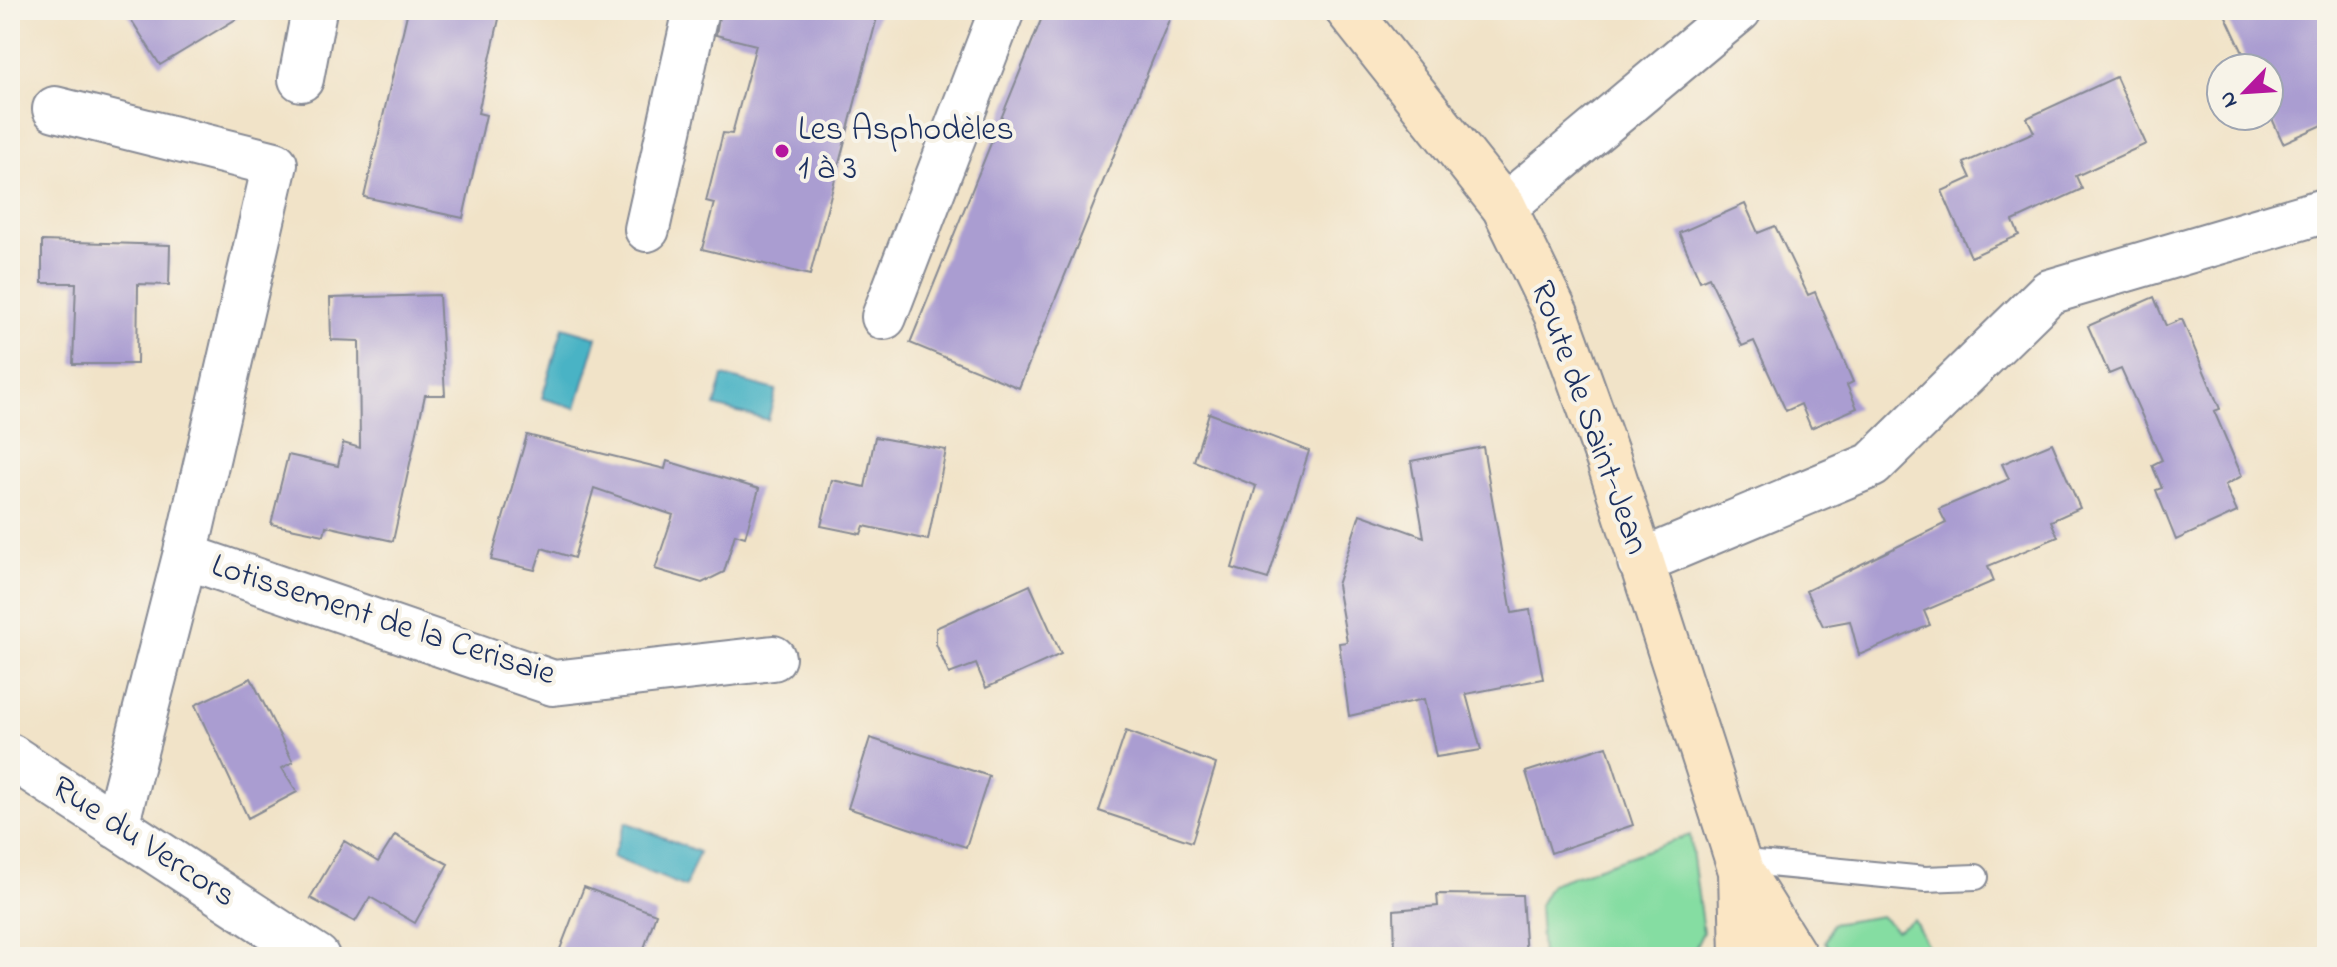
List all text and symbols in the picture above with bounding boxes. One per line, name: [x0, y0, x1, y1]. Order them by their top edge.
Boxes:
north arrow: [2205, 52, 2285, 132]
text: N: [2212, 86, 2247, 113]
place label: Les Asphodèles 1 à 3: [798, 106, 1014, 195]
marker: Les Asphodèles 1 à 3: [773, 142, 791, 160]
street label: Route de Saint-Jean: [1515, 274, 1661, 562]
street label: Lotissement de la Cerisaie: [205, 542, 562, 700]
street label: Rue du Vercors: [41, 765, 245, 921]

